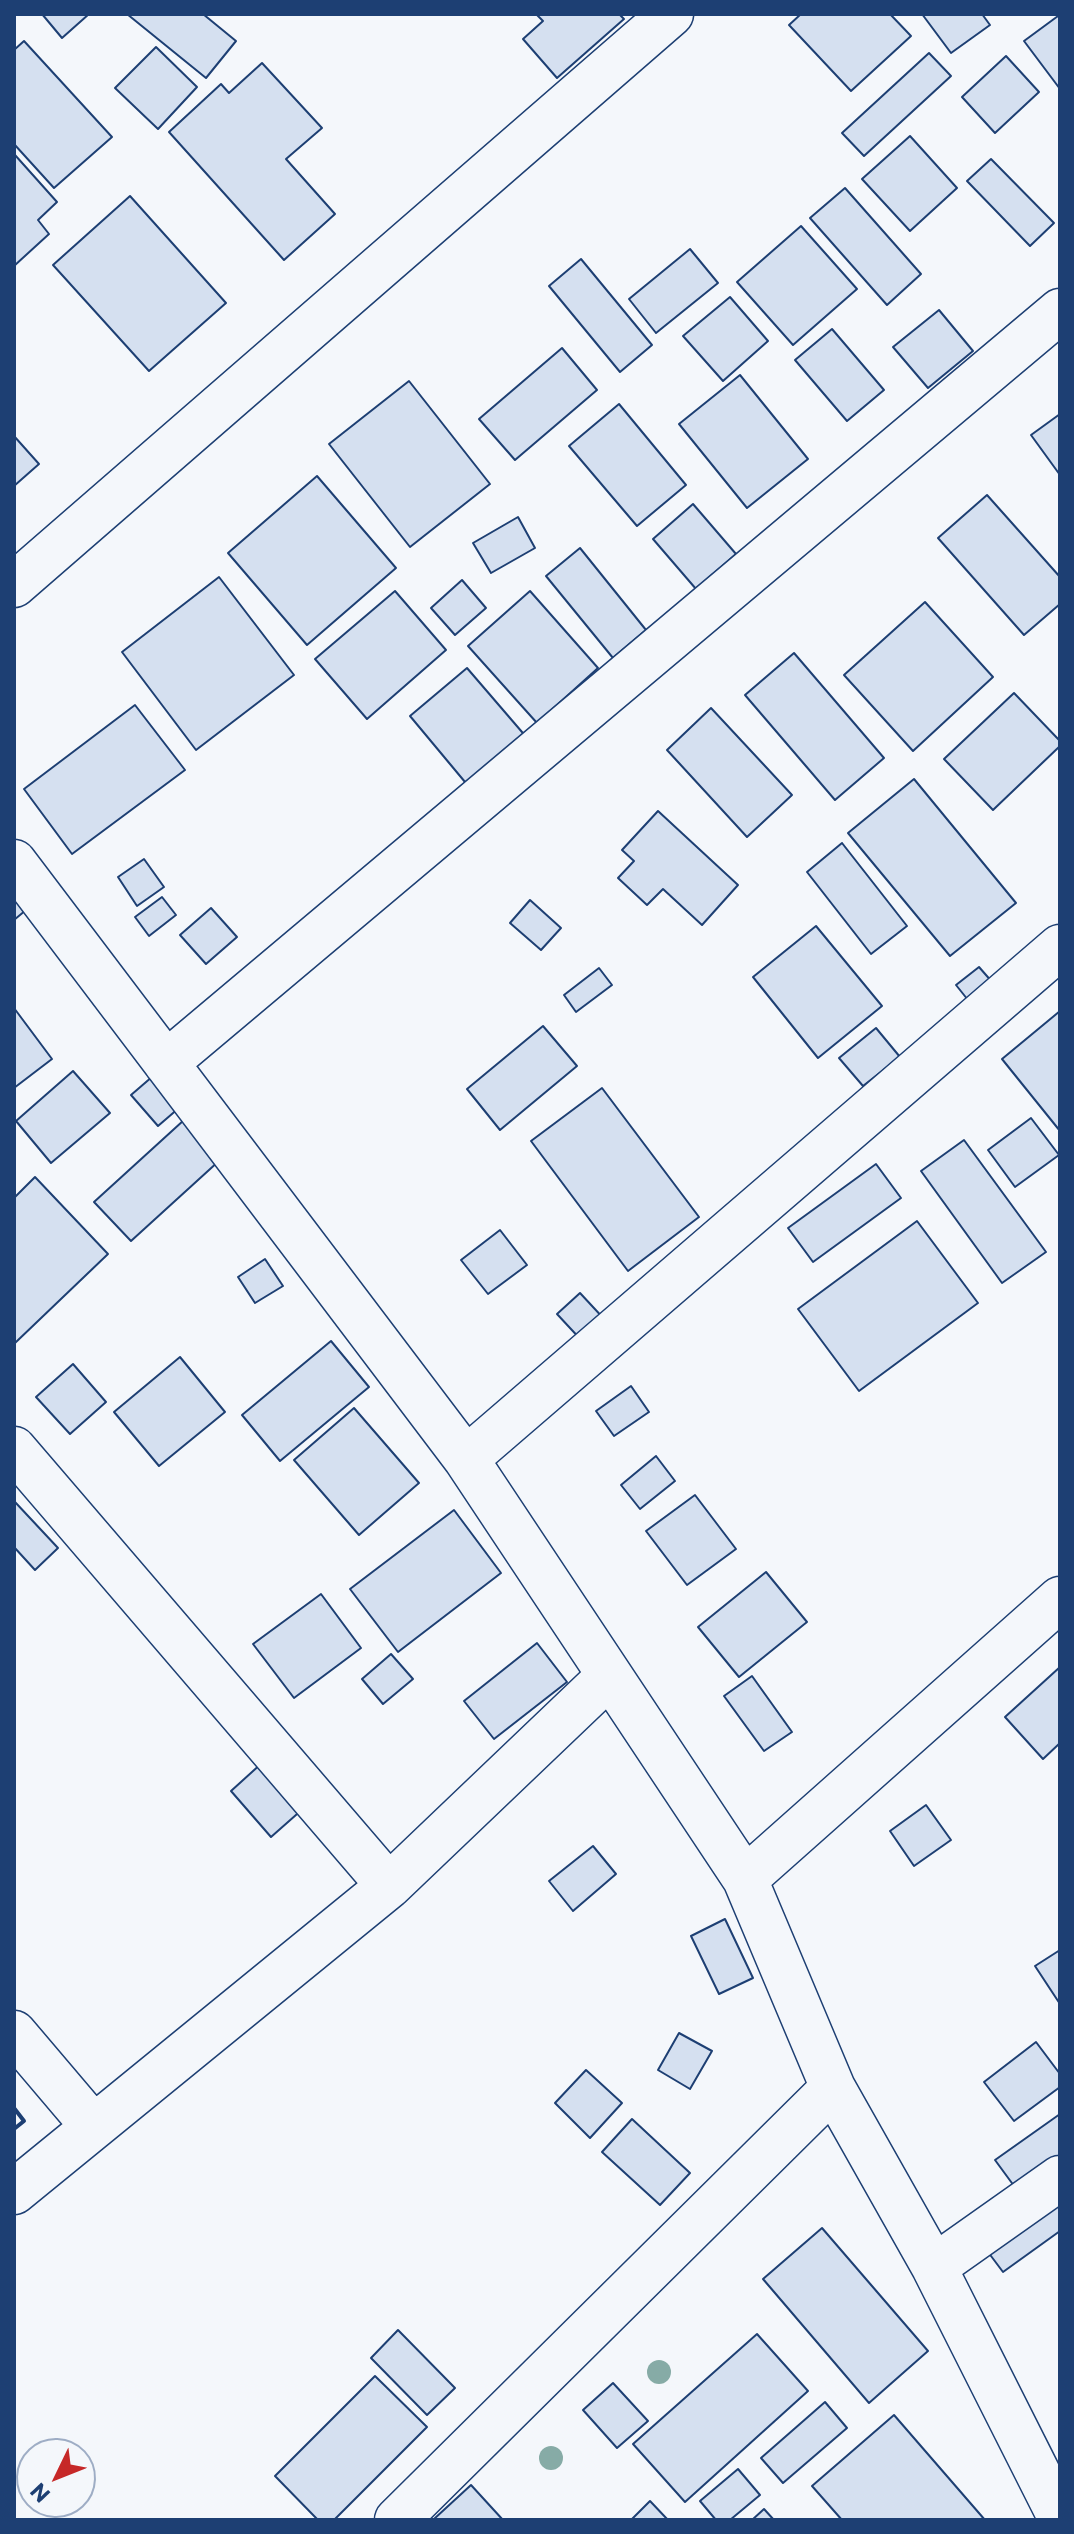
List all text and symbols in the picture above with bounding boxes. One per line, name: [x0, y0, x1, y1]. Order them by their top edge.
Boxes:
north arrow: [16, 2438, 96, 2518]
text: N: [24, 2478, 55, 2509]

